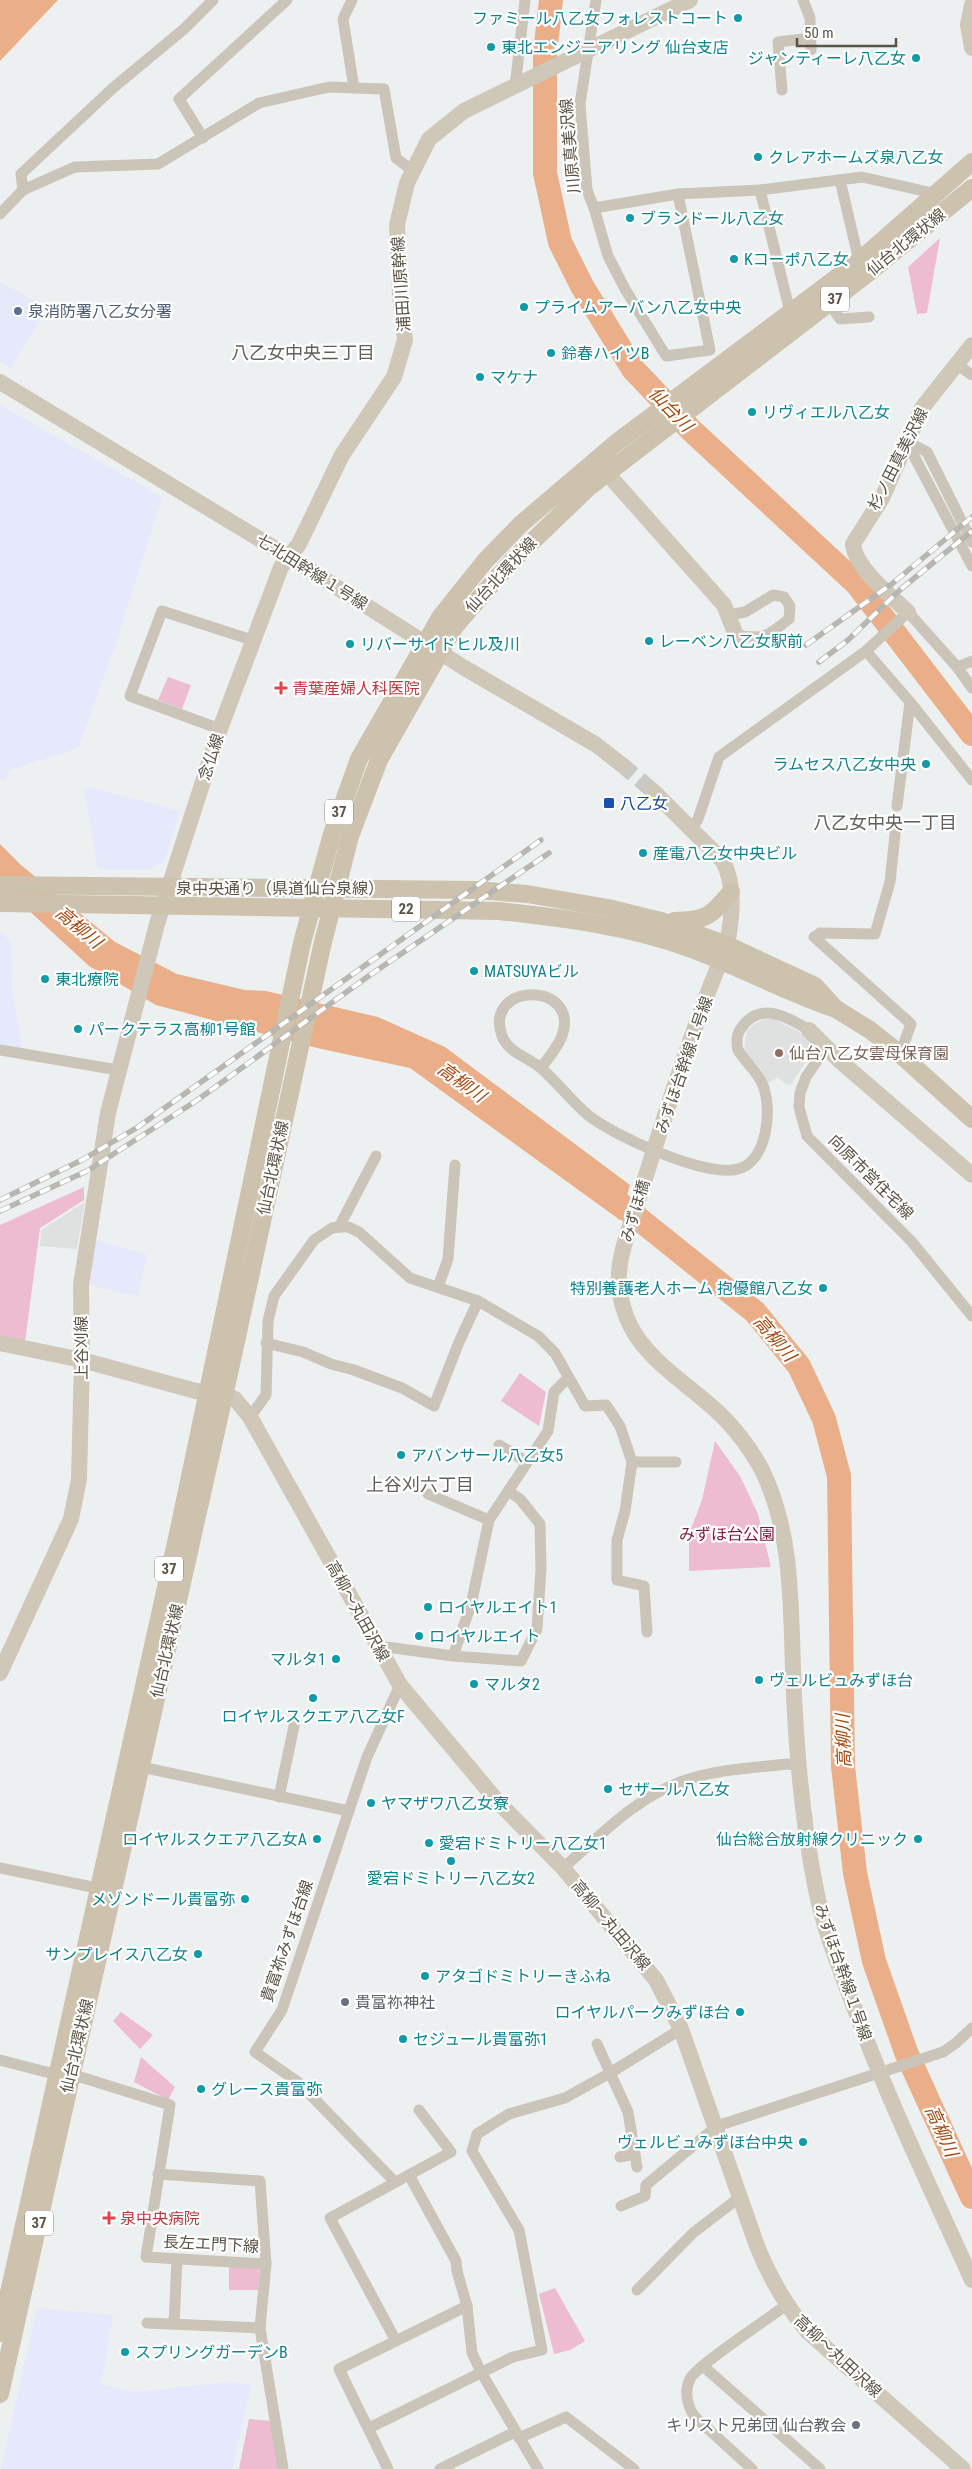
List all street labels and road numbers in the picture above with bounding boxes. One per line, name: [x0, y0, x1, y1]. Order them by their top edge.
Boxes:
street label: 川原真美沢線: [556, 97, 584, 195]
street label: 仙台北環状線: [863, 204, 949, 280]
street label: 浦田川原幹線: [388, 235, 414, 333]
road number: 37: [821, 286, 849, 312]
street label: 杉ノ田真美沢線: [864, 405, 932, 513]
street label: 七北田幹線１号線: [253, 530, 371, 614]
street label: 仙台北環状線: [461, 533, 541, 617]
street label: 念仏線: [195, 731, 227, 783]
road number: 37: [325, 800, 353, 824]
street label: 泉中央通り（県道仙台泉線）: [176, 879, 384, 898]
road number: 22: [392, 896, 420, 922]
street label: みずほ台幹線１号線: [652, 994, 716, 1136]
street label: 仙台北環状線: [254, 1119, 292, 1217]
street label: 向原市営住宅線: [825, 1131, 917, 1223]
street label: みずほ橋: [617, 1178, 653, 1244]
street label: 上谷刈線: [72, 1316, 91, 1380]
road number: 37: [155, 1556, 183, 1582]
street label: 高柳～丸田沢線: [323, 1557, 393, 1665]
street label: 仙台北環状線: [147, 1602, 187, 1700]
street label: 高柳～丸田沢線: [568, 1876, 654, 1974]
street label: 貴富祢みずほ台線: [257, 1877, 317, 2005]
street label: みずほ台幹線１号線: [811, 1901, 875, 2043]
street label: 仙台北環状線: [57, 1997, 97, 2095]
road number: 37: [25, 2210, 53, 2236]
street label: 長左エ門下線: [163, 2232, 259, 2256]
street label: 高柳～丸田沢線: [791, 2311, 885, 2401]

